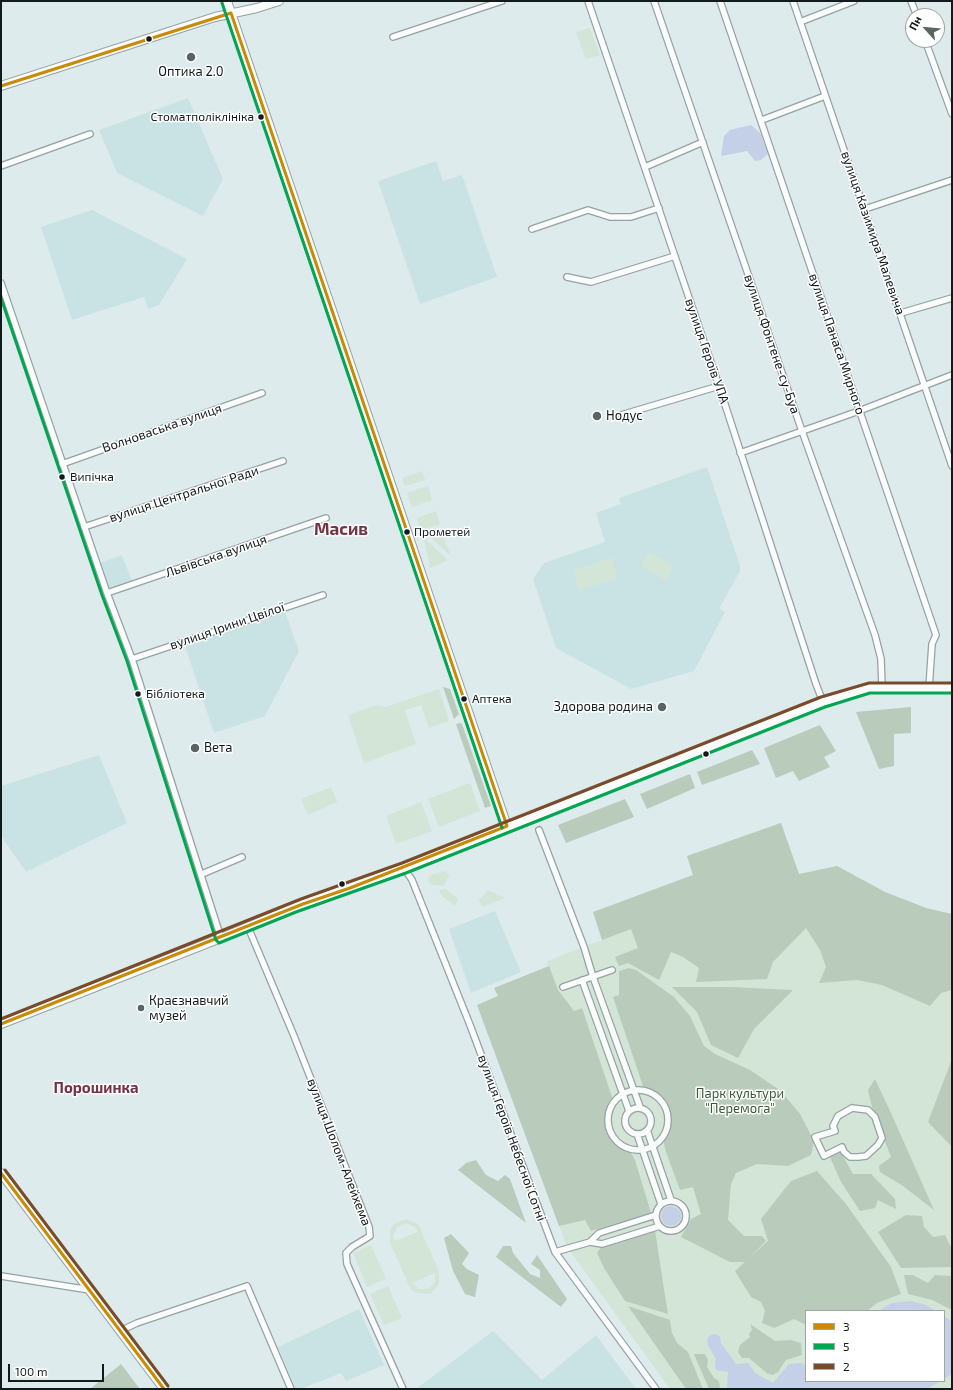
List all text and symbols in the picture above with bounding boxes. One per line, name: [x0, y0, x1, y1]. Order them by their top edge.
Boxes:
north arrow: [905, 8, 945, 48]
text: Пн: [906, 13, 924, 32]
unlabelled marker: [144, 34, 154, 44]
marker: Оптика 2.0: [185, 51, 197, 63]
place label: Оптика 2.0: [158, 64, 224, 80]
place label: Стоматполіклініка: [150, 110, 254, 124]
marker: Стоматполіклініка: [256, 112, 266, 122]
street label: вулиця Казимира Малевича: [838, 149, 908, 317]
street label: вулиця Панаса Мирного: [805, 271, 869, 417]
street label: вулиця Фонтене-су-Буа: [741, 272, 803, 416]
street label: вулиця Героїв УПА: [682, 296, 732, 406]
street label: Волноваська вулиця: [100, 400, 224, 456]
place label: Нодус: [606, 408, 643, 424]
marker: Нодус: [591, 410, 603, 422]
street label: вулиця Центральної Ради: [107, 462, 261, 526]
place label: Випічка: [70, 470, 114, 484]
marker: Випічка: [57, 472, 67, 482]
district label: Масив: [314, 519, 368, 539]
place label: Прометей: [414, 525, 470, 539]
marker: Прометей: [402, 527, 412, 537]
street label: Львівська вулиця: [163, 531, 269, 581]
street label: вулиця Ірини Цвілої: [168, 599, 286, 653]
place label: Бібліотека: [146, 687, 205, 701]
marker: Бібліотека: [133, 689, 143, 699]
place label: Аптека: [472, 692, 512, 706]
marker: Аптека: [459, 694, 469, 704]
place label: Здорова родина: [554, 699, 653, 715]
marker: Здорова родина: [656, 701, 668, 713]
place label: Вета: [204, 740, 232, 756]
marker: Вета: [189, 742, 201, 754]
unlabelled marker: [701, 749, 711, 759]
unlabelled marker: [337, 879, 347, 889]
place label: Краєзнавчий музей: [149, 993, 229, 1024]
marker: Краєзнавчий музей: [136, 1003, 146, 1013]
street label: вулиця Героїв Небесної Сотні: [475, 1053, 549, 1223]
street label: вулиця Шолом-Алейхема: [304, 1076, 374, 1228]
district label: Порошинка: [53, 1079, 139, 1097]
park label: Парк культури "Перемога": [696, 1086, 784, 1117]
legend: [805, 1310, 945, 1382]
text: 3: [843, 1319, 850, 1333]
text: 5: [843, 1339, 849, 1353]
scale bar: [10, 1356, 106, 1382]
text: 2: [843, 1359, 850, 1373]
text: 100 m: [15, 1364, 47, 1378]

